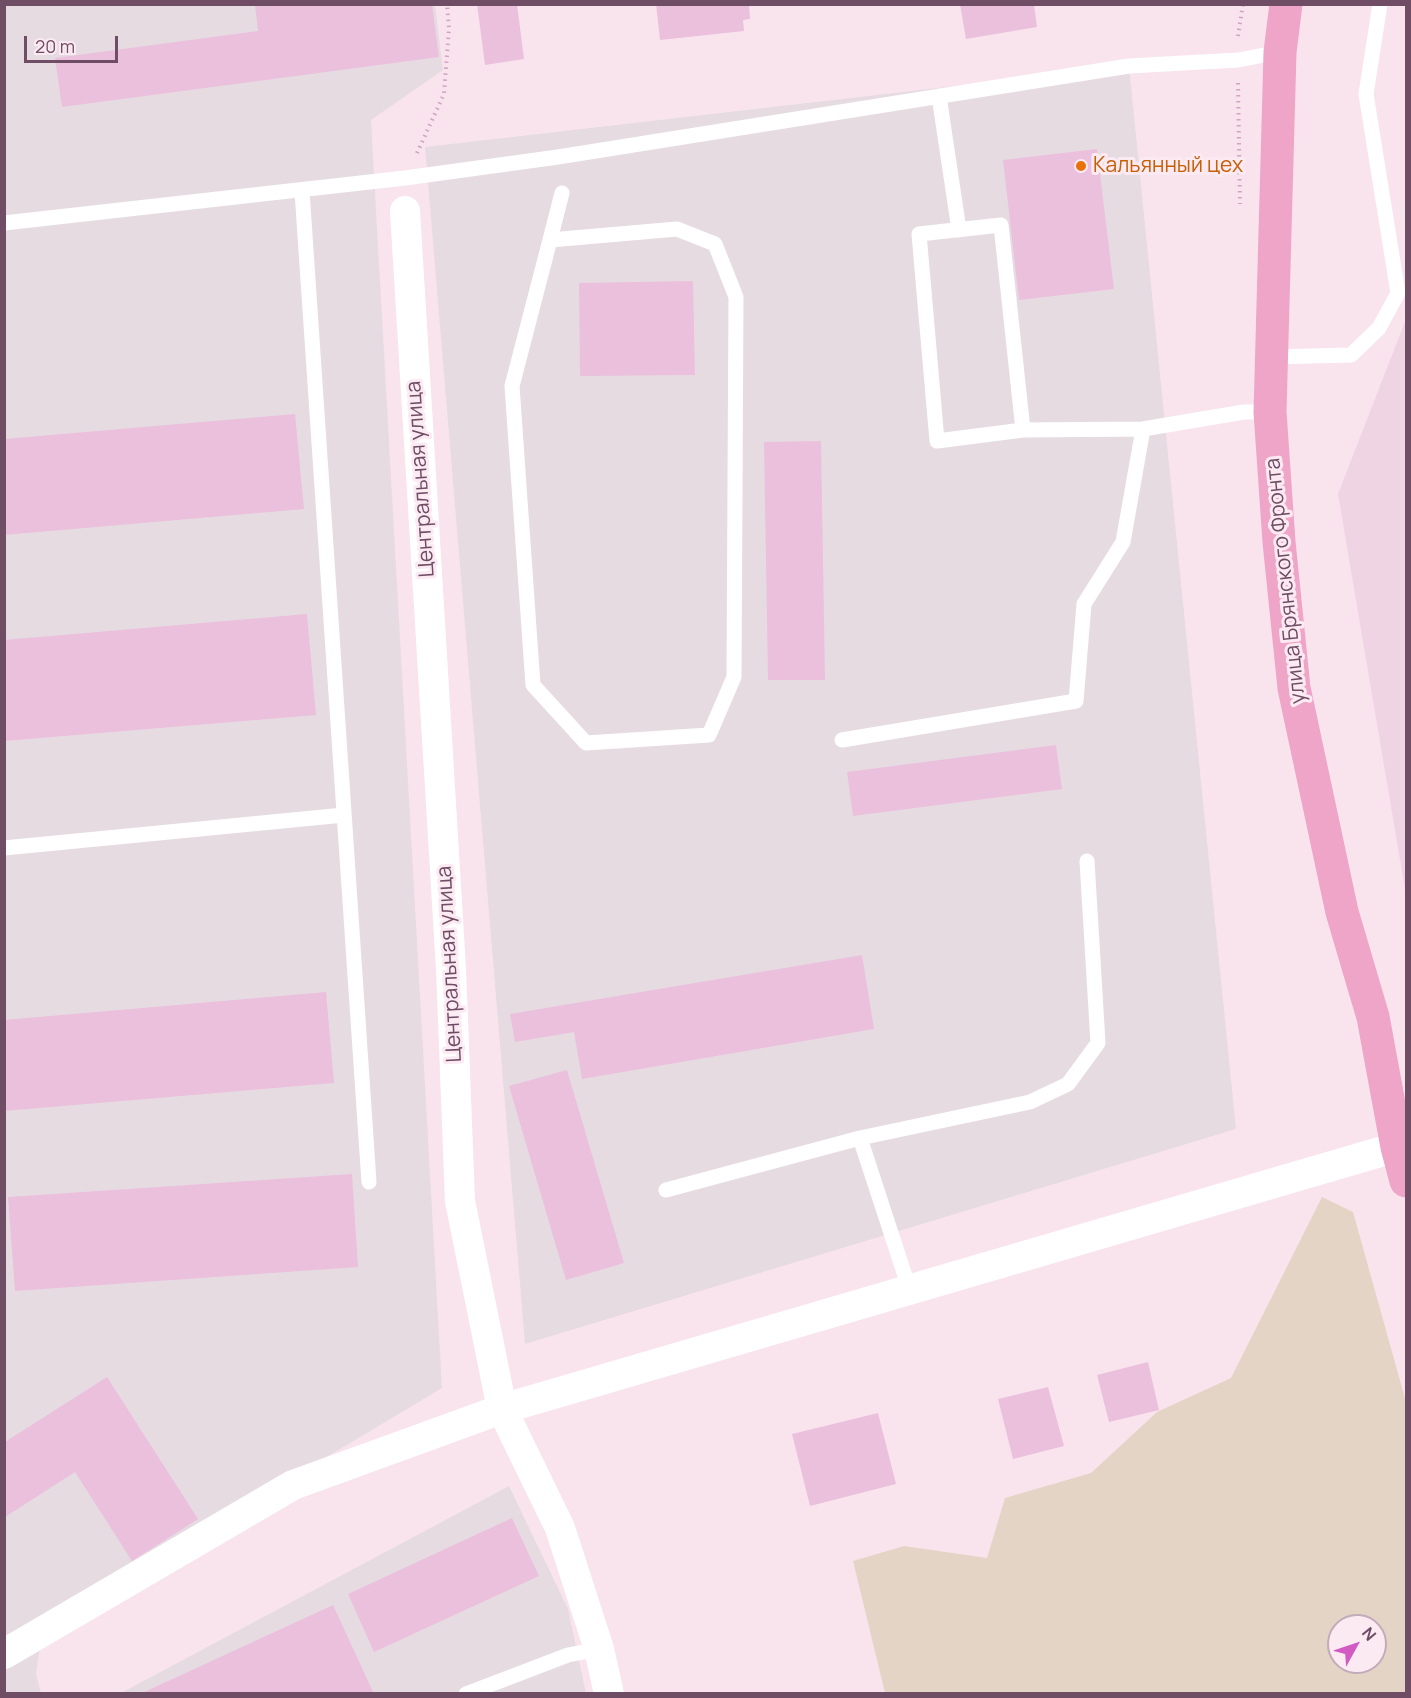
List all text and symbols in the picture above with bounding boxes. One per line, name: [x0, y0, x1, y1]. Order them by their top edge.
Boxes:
scale bar: [27, 24, 122, 62]
text: 20 m: [35, 34, 75, 58]
place label: Кальянный цех: [1093, 153, 1243, 179]
marker: Кальянный цех: [1074, 159, 1088, 173]
street label: Центральная улица: [402, 380, 440, 578]
street label: улица Брянского Фронта: [1261, 457, 1311, 705]
street label: Центральная улица: [432, 865, 468, 1063]
north arrow: [1327, 1614, 1387, 1674]
text: N: [1357, 1622, 1381, 1645]

